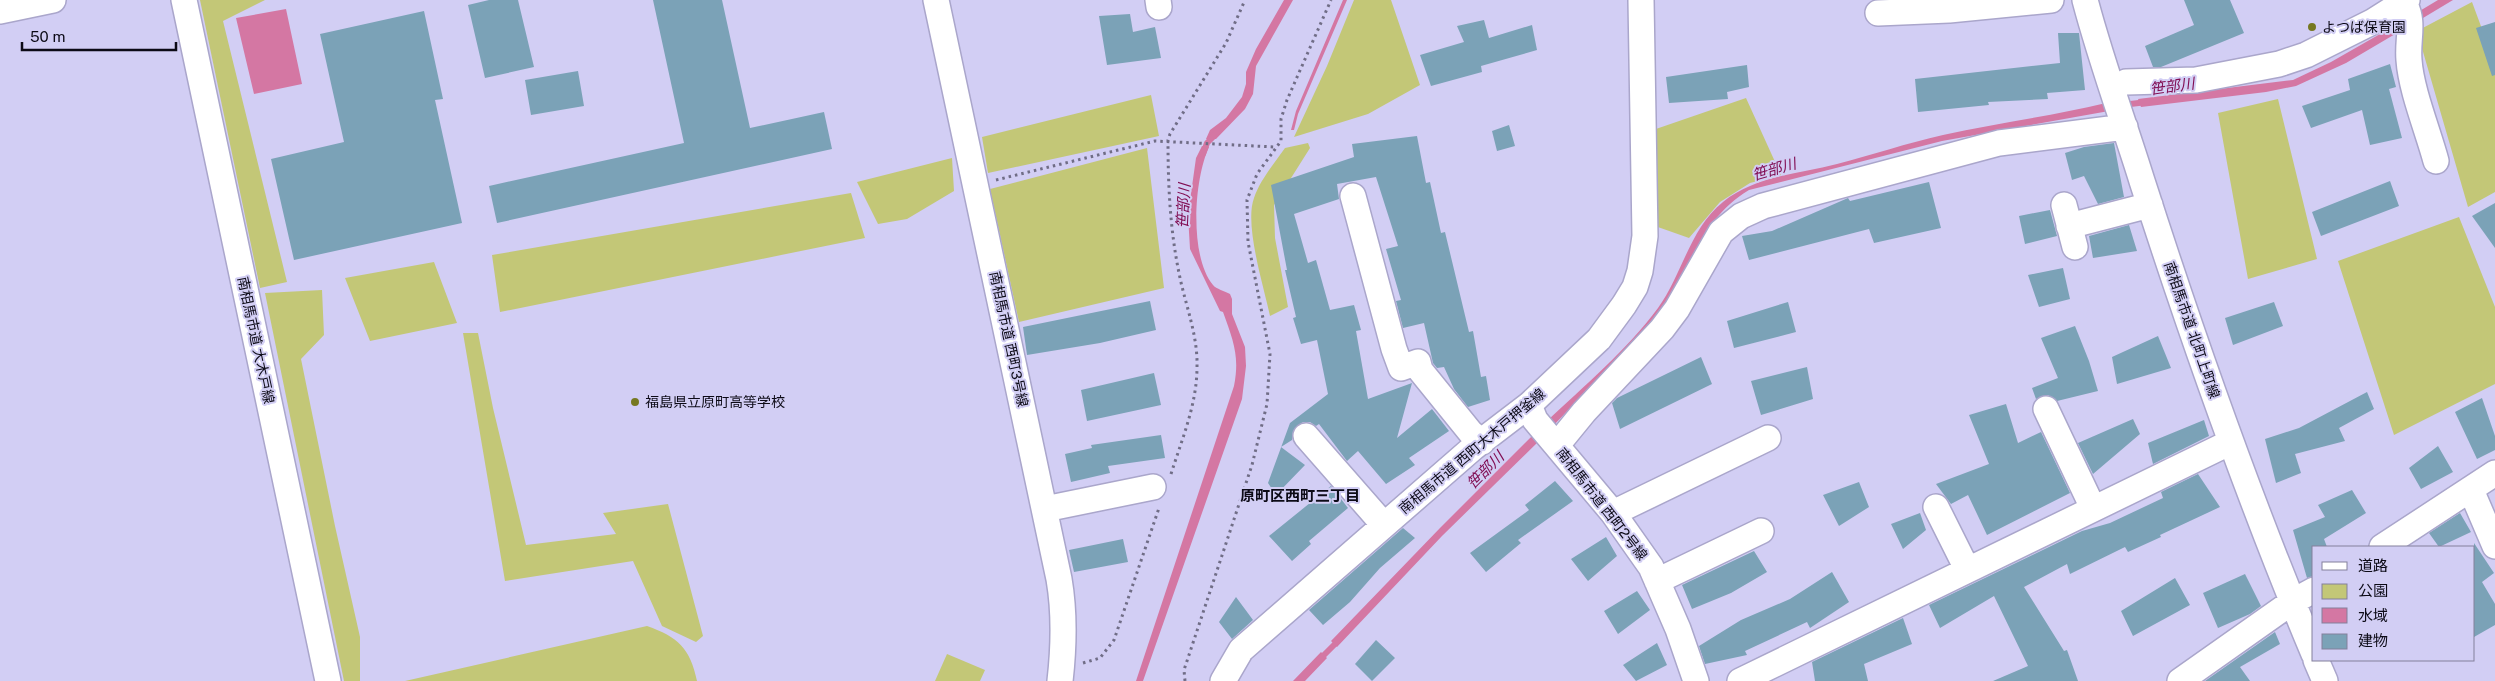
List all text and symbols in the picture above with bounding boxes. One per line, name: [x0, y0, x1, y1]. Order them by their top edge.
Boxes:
place label: よつば保育園: [2322, 19, 2406, 35]
scale bar: [22, 20, 176, 52]
marker: よつば保育園: [2306, 21, 2318, 33]
text: 50 m: [30, 28, 65, 45]
water label: 笹部川: [2149, 74, 2197, 98]
water label: 笹部川: [1750, 154, 1800, 183]
water label: 笹部川: [1173, 181, 1193, 229]
street label: 南相馬市道 北町上町線: [2161, 260, 2223, 400]
street label: 南相馬市道 西町3号線: [987, 270, 1031, 408]
street label: 南相馬市道 大木戸線: [235, 275, 277, 405]
street label: 南相馬市道 西町大木戸押釜線: [1396, 385, 1548, 517]
place label: 福島県立原町高等学校: [645, 394, 785, 410]
marker: 福島県立原町高等学校: [629, 396, 641, 408]
street label: 南相馬市道 西町2号線: [1553, 445, 1651, 563]
water label: 笹部川: [1463, 447, 1508, 492]
district label: 原町区西町三丁目: [1240, 487, 1360, 504]
legend: [2312, 546, 2475, 661]
text: 道路: [2358, 557, 2388, 574]
text: 公園: [2358, 582, 2388, 599]
text: 水域: [2358, 607, 2388, 624]
text: 建物: [2358, 632, 2388, 649]

